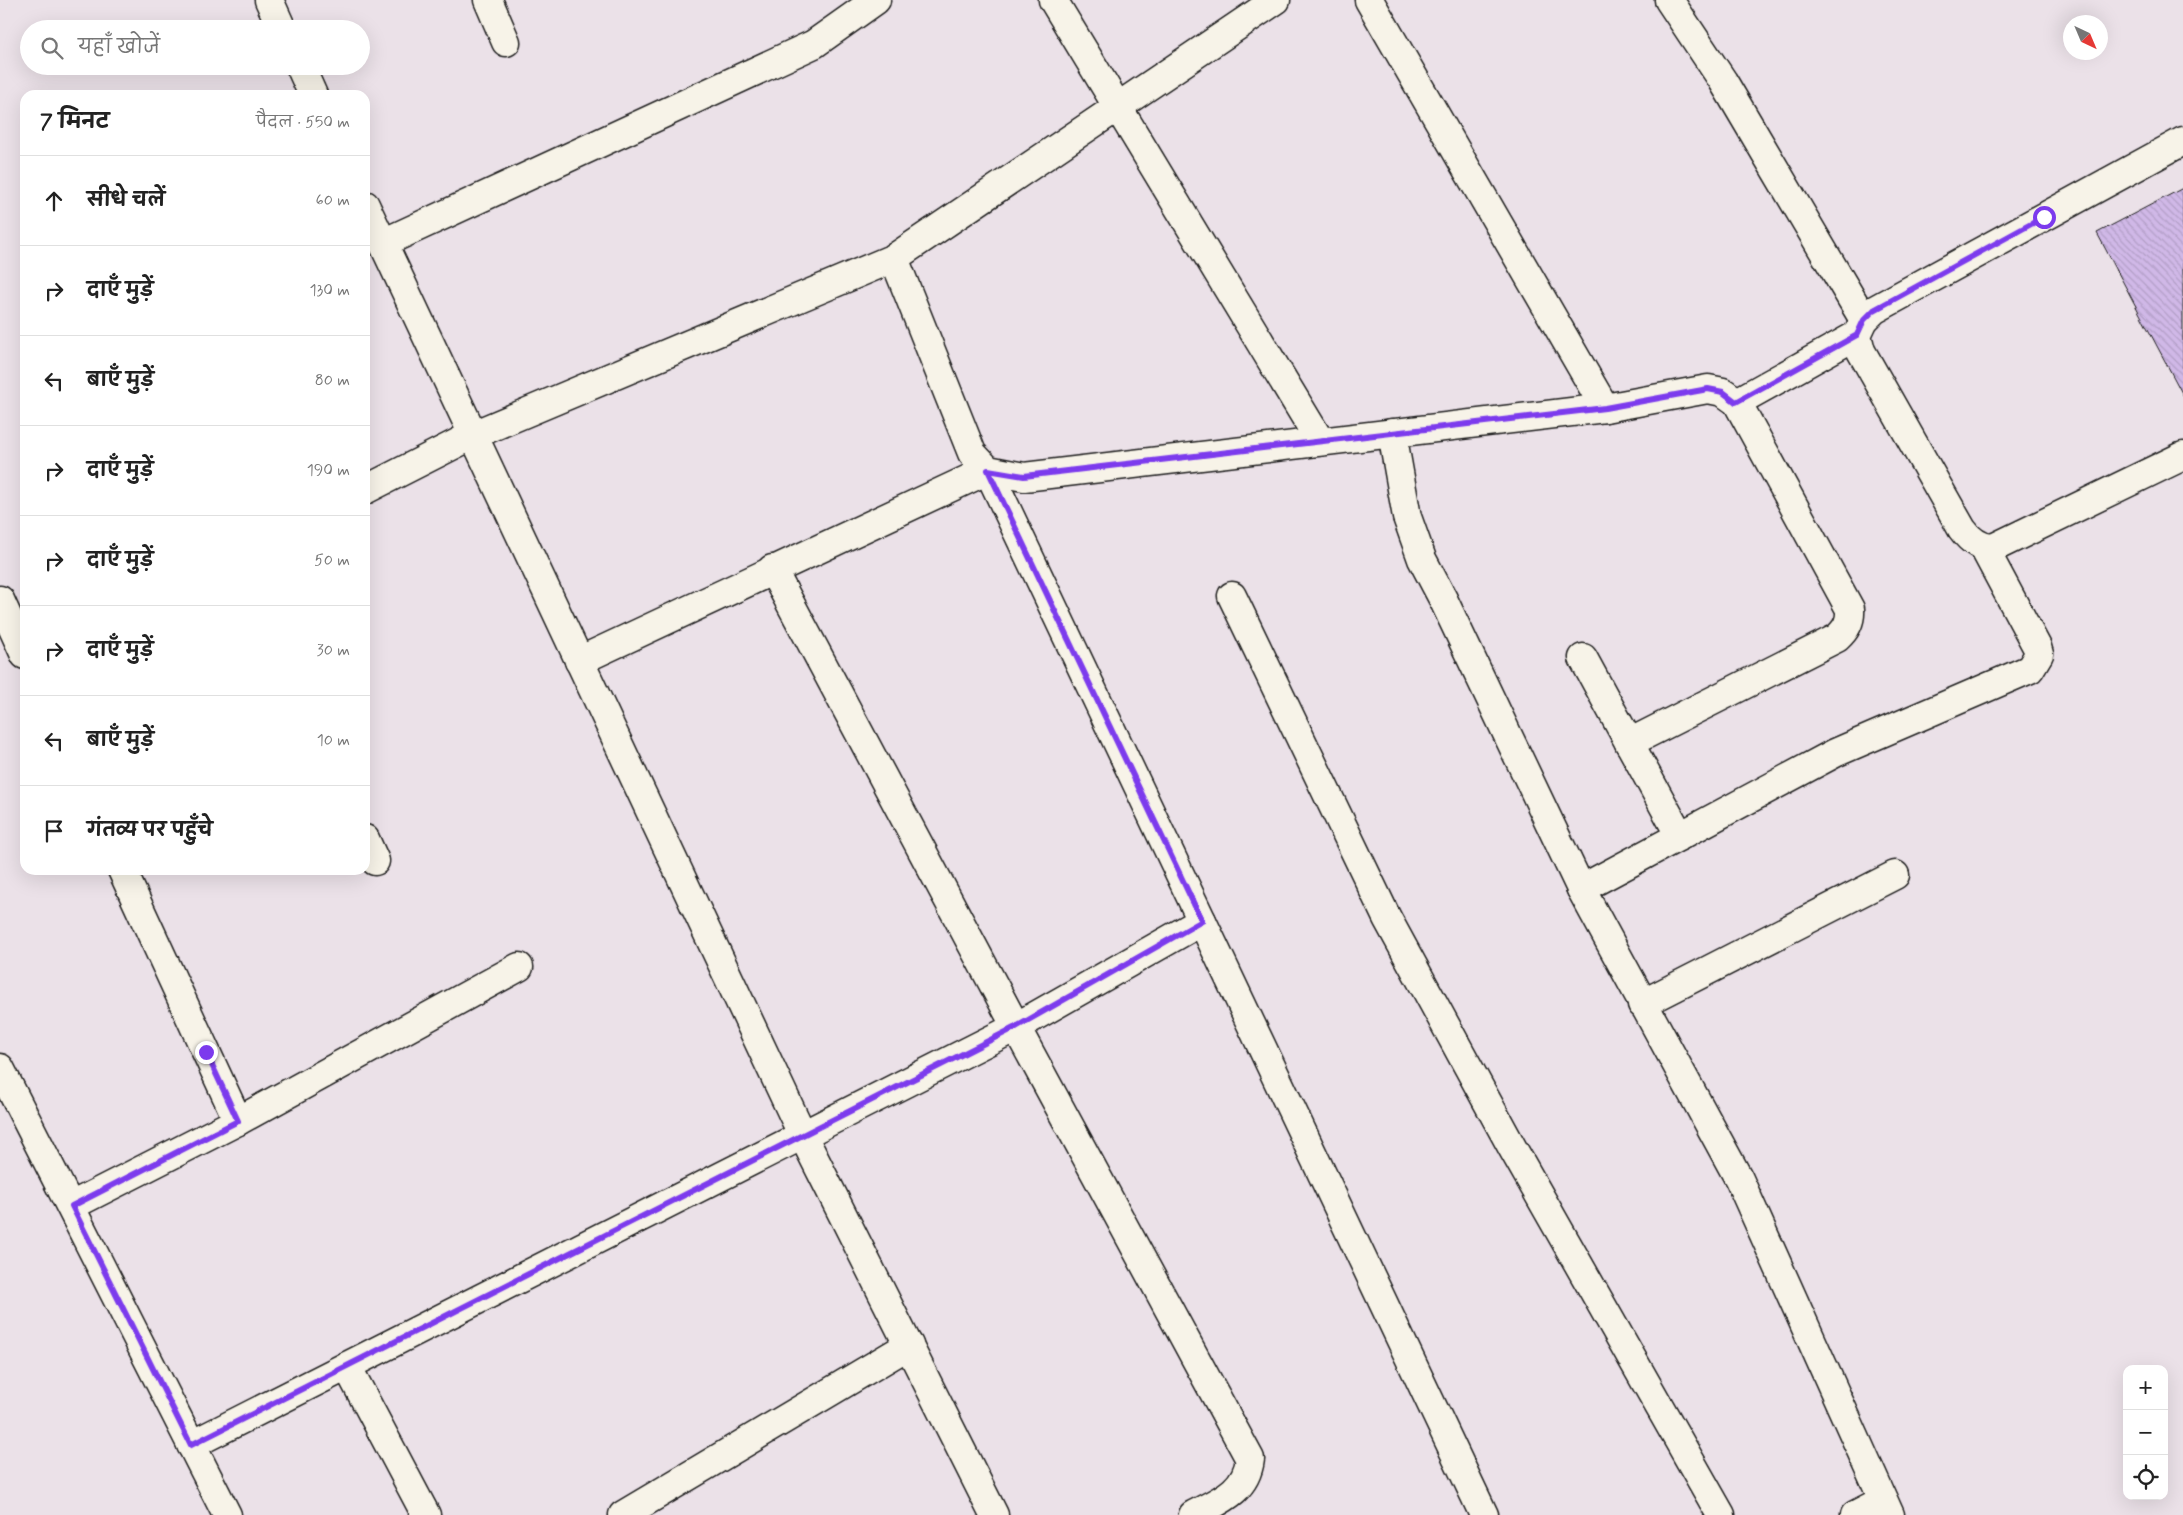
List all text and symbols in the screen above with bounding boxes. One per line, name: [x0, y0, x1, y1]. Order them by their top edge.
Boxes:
north arrow: [2063, 15, 2108, 60]
search box: [20, 20, 370, 75]
icon: search: [38, 34, 66, 62]
text: यहाँ खोजें: [78, 35, 160, 60]
text: 7 मिनट: [40, 108, 109, 136]
text: पैदल · 550 m: [256, 112, 350, 133]
icon: ahead: [40, 187, 68, 215]
text: सीधे चलें: [87, 188, 165, 213]
text: 60 m: [316, 190, 350, 211]
route start: [2033, 206, 2056, 229]
icon: right: [40, 277, 68, 305]
text: दाएँ मुड़ें: [87, 278, 153, 303]
text: 130 m: [309, 280, 350, 301]
icon: left: [40, 367, 68, 395]
text: बाएँ मुड़ें: [87, 368, 154, 393]
text: 80 m: [315, 370, 350, 391]
icon: right: [40, 457, 68, 485]
text: दाएँ मुड़ें: [87, 458, 153, 483]
text: 190 m: [307, 460, 350, 481]
icon: right: [40, 547, 68, 575]
text: दाएँ मुड़ें: [87, 548, 153, 573]
text: 50 m: [314, 550, 350, 571]
icon: right: [40, 637, 68, 665]
text: दाएँ मुड़ें: [87, 638, 153, 663]
text: 30 m: [317, 640, 350, 661]
icon: left: [40, 727, 68, 755]
text: बाएँ मुड़ें: [87, 728, 154, 753]
text: 10 m: [317, 730, 350, 751]
icon: arrive: [40, 817, 68, 845]
text: गंतव्य पर पहुँचे: [87, 818, 213, 843]
route end: [195, 1041, 218, 1064]
map controls: [2123, 1365, 2168, 1500]
button: +: [2123, 1365, 2168, 1410]
button: −: [2123, 1410, 2168, 1455]
button: locate: [2123, 1455, 2168, 1500]

